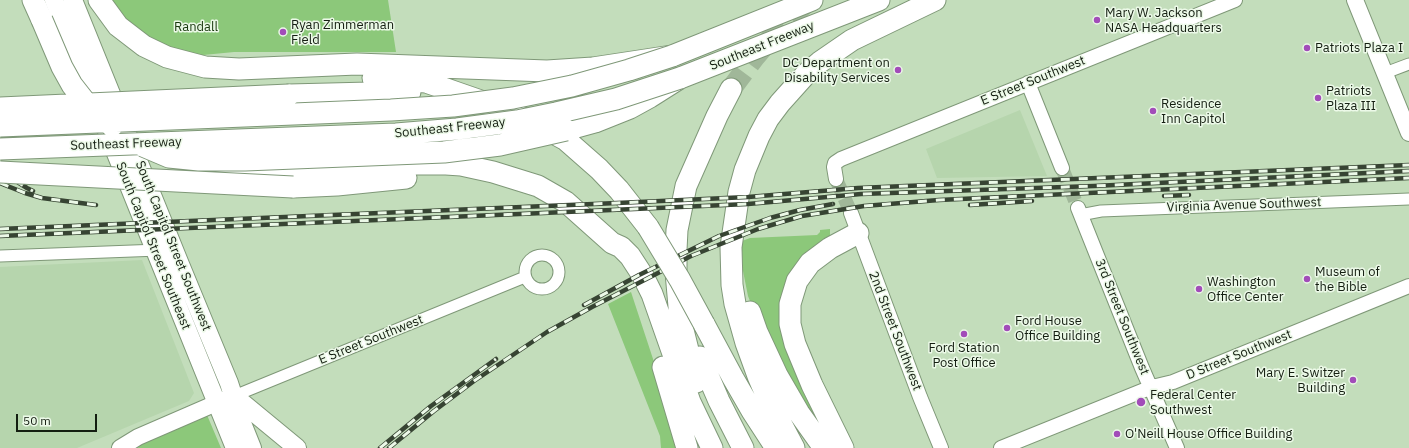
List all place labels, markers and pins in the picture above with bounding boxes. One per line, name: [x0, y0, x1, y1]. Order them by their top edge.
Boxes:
place label: Mary W. Jackson NASA Headquarters: [1105, 5, 1222, 36]
marker: Mary W. Jackson NASA Headquarters: [1092, 15, 1102, 25]
place label: Ryan Zimmerman Field: [291, 17, 394, 48]
marker: Ryan Zimmerman Field: [278, 27, 288, 37]
place label: Patriots Plaza I: [1315, 40, 1403, 56]
marker: Patriots Plaza I: [1302, 43, 1312, 53]
place label: DC Department on Disability Services: [782, 55, 890, 86]
marker: DC Department on Disability Services: [893, 65, 903, 75]
place label: Patriots Plaza III: [1326, 83, 1376, 114]
marker: Patriots Plaza III: [1313, 93, 1323, 103]
place label: Residence Inn Capitol: [1161, 96, 1225, 127]
marker: Residence Inn Capitol: [1148, 106, 1158, 116]
place label: Museum of the Bible: [1315, 264, 1380, 295]
place label: Washington Office Center: [1207, 274, 1283, 305]
marker: Museum of the Bible: [1302, 274, 1312, 284]
marker: Washington Office Center: [1194, 284, 1204, 294]
place label: Ford House Office Building: [1015, 313, 1100, 344]
marker: Ford House Office Building: [1002, 323, 1012, 333]
marker: Ford Station Post Office: [959, 329, 969, 339]
place label: Ford Station Post Office: [928, 340, 1000, 371]
place label: Mary E. Switzer Building: [1256, 365, 1345, 396]
marker: Mary E. Switzer Building: [1348, 375, 1358, 385]
place label: Federal Center Southwest: [1150, 387, 1236, 418]
marker: Federal Center Southwest: [1135, 396, 1147, 408]
place label: O'Neill House Office Building: [1125, 426, 1292, 442]
marker: O'Neill House Office Building: [1112, 429, 1122, 439]

